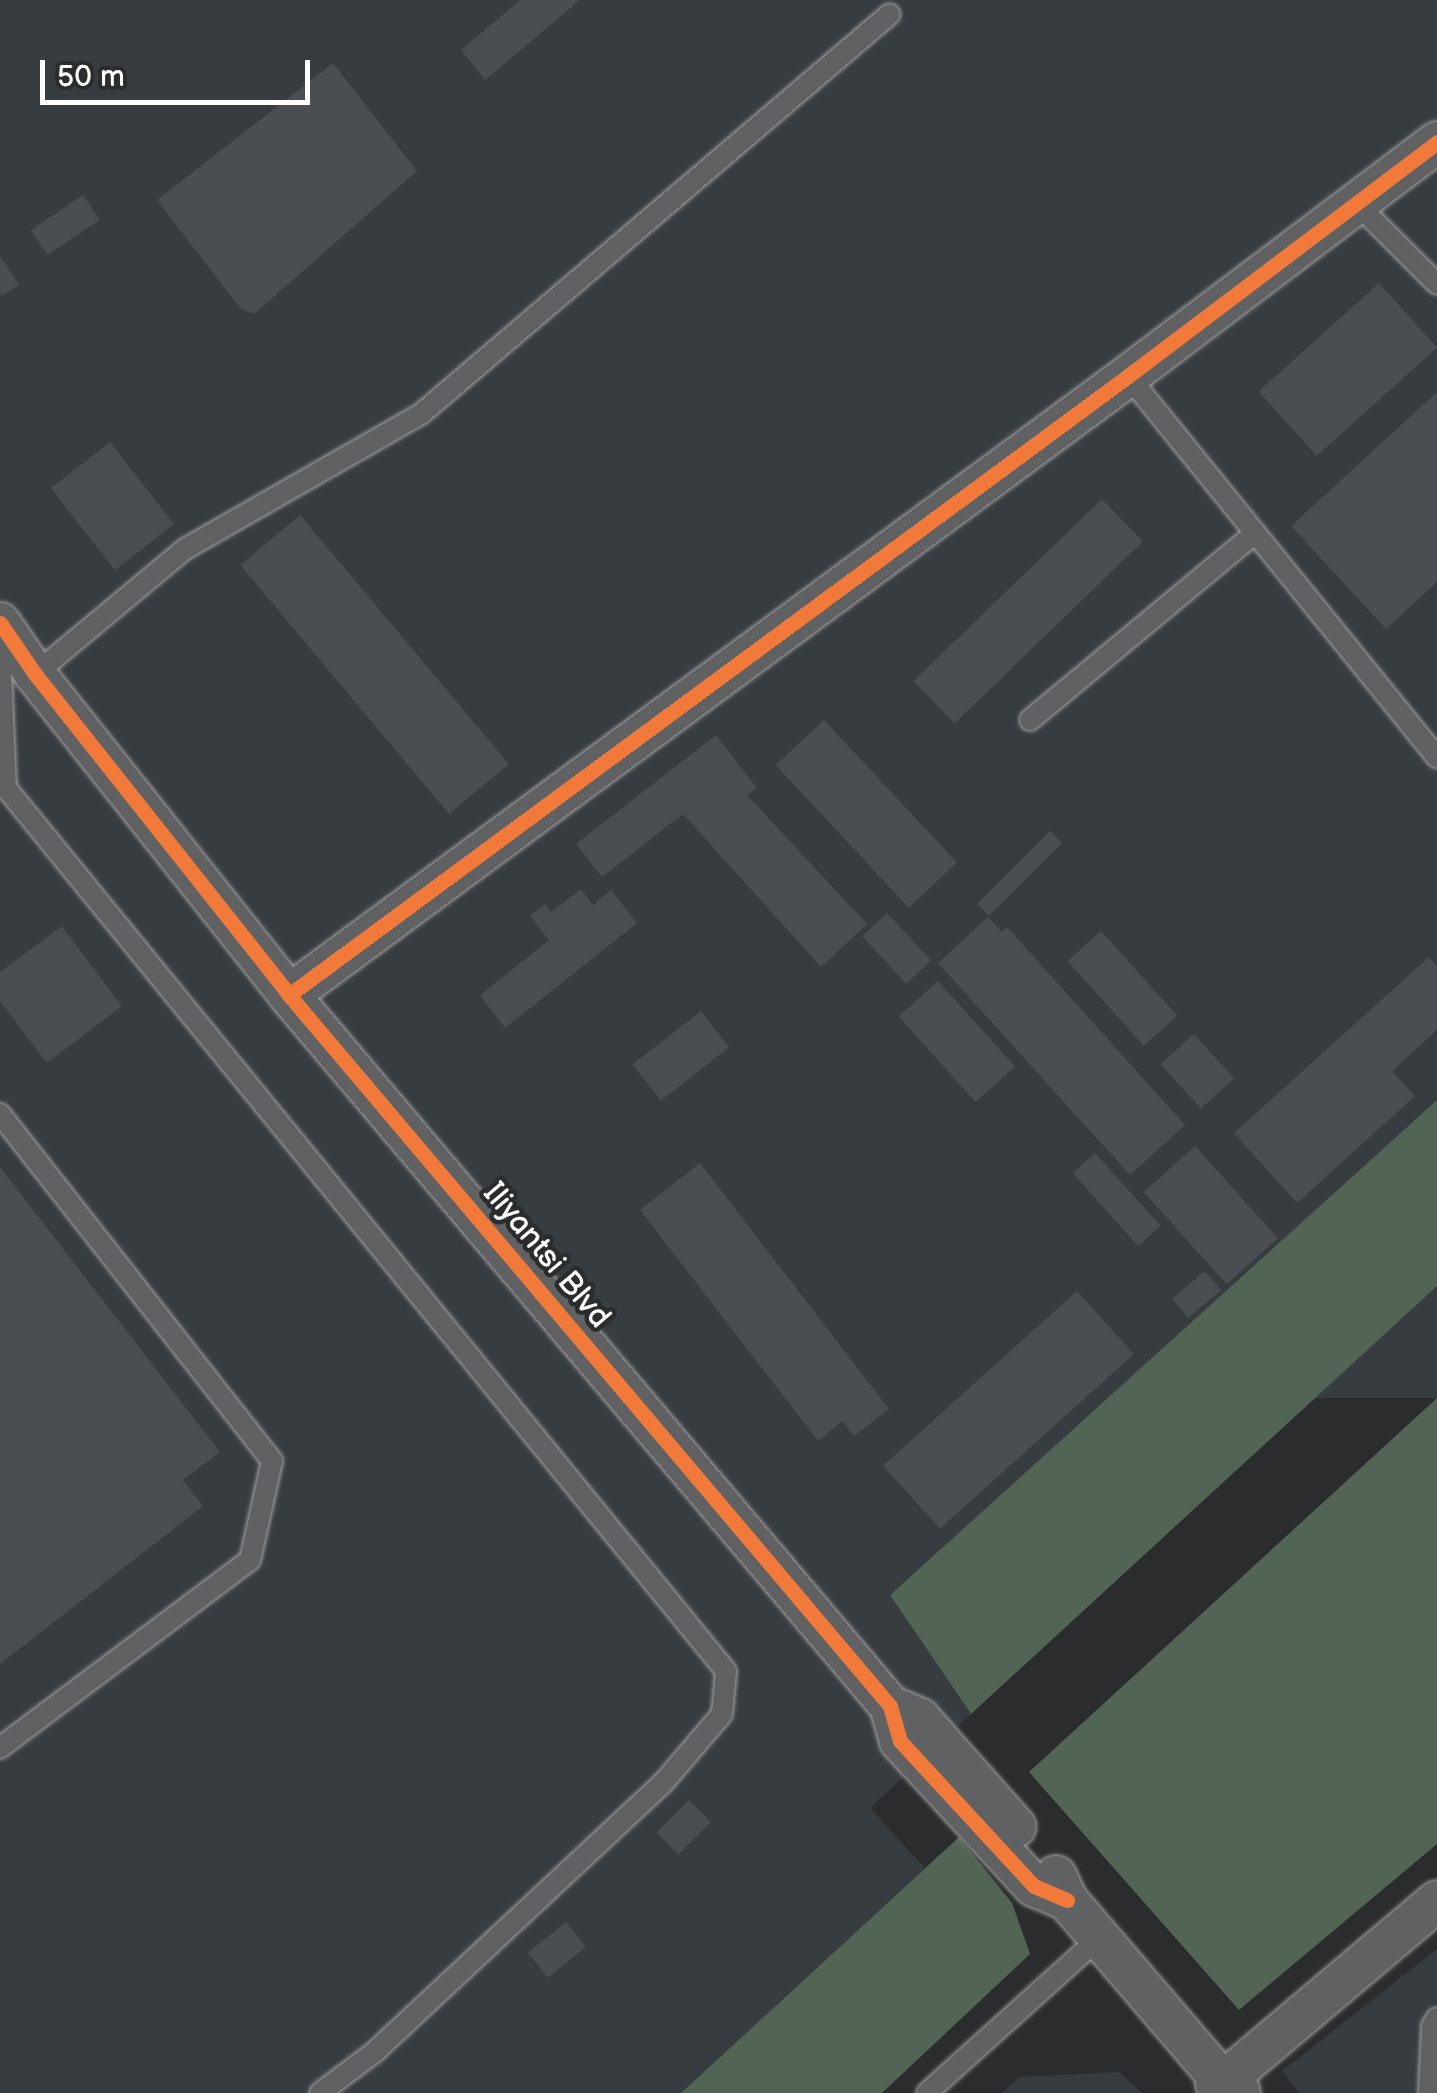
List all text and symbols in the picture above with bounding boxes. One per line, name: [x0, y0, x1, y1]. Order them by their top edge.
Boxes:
scale bar: [45, 40, 315, 102]
text: 50 m: [57, 59, 125, 95]
street label: Iliyantsi Blvd: [474, 1175, 618, 1337]

